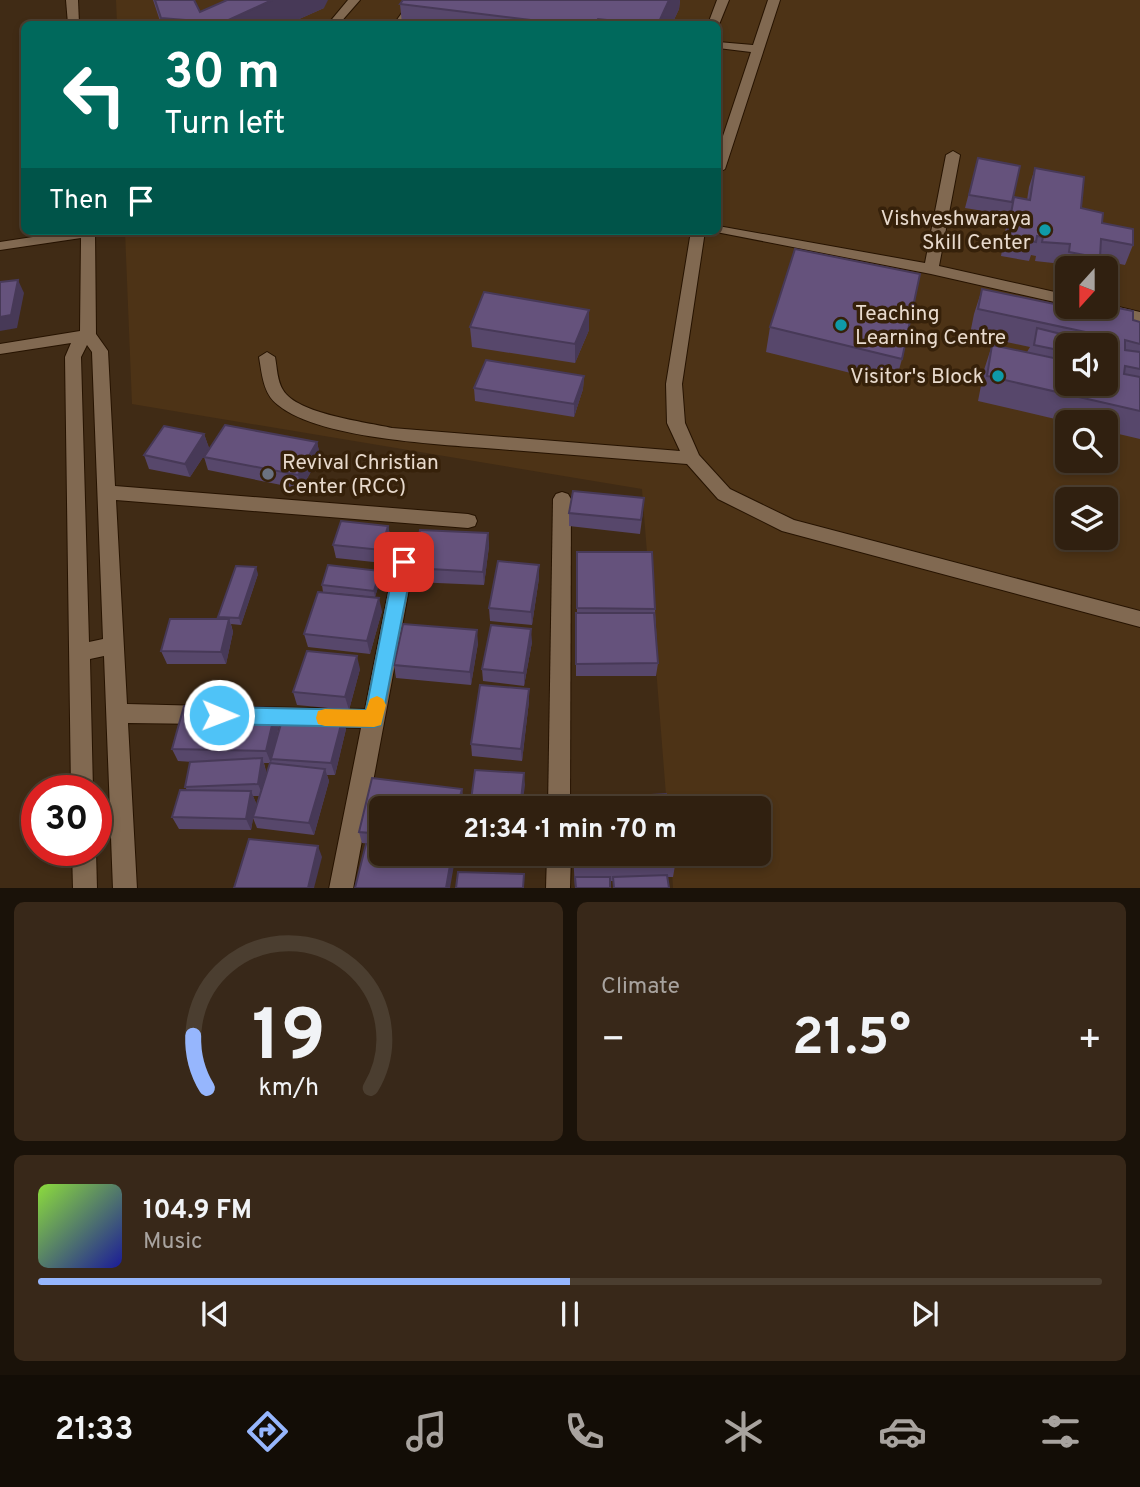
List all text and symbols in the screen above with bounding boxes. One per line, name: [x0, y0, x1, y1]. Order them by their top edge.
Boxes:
text: 30 m: [164, 44, 280, 106]
icon: left: [49, 49, 140, 140]
text: Turn left: [164, 105, 285, 145]
icon: arrive: [122, 182, 160, 220]
text: Then: [49, 185, 108, 218]
place label: Vishveshwaraya Skill Center: [881, 206, 1031, 257]
marker: Vishveshwaraya Skill Center: [1037, 222, 1053, 238]
north arrow: [1055, 256, 1118, 318]
map controls: [1055, 256, 1118, 550]
place label: Teaching Learning Centre: [855, 301, 1006, 352]
marker: Teaching Learning Centre: [833, 317, 849, 333]
button: sound: [1055, 333, 1118, 396]
place label: Visitor's Block: [850, 364, 984, 391]
marker: Visitor's Block: [990, 368, 1006, 384]
button: search: [1055, 410, 1118, 473]
place label: Revival Christian Center (RCC): [282, 450, 439, 501]
marker: Revival Christian Center (RCC): [260, 466, 276, 482]
button: layers: [1055, 487, 1118, 550]
pin: [374, 532, 434, 592]
icon: arrive: [385, 543, 423, 581]
position arrow: [182, 678, 256, 752]
speed limit sign: 30: [21, 775, 112, 866]
text: 21:34 · 1 min · 70 m: [463, 814, 677, 847]
text: Climate: [601, 973, 680, 1002]
text: 19: [252, 994, 325, 1086]
text: 21.5°: [792, 1007, 911, 1073]
text: −: [601, 1017, 626, 1066]
text: +: [1077, 1017, 1102, 1066]
text: km/h: [258, 1072, 319, 1104]
text: 104.9 FM: [143, 1195, 252, 1228]
text: Music: [143, 1228, 203, 1257]
icon: previous: [196, 1295, 234, 1333]
icon: pause: [551, 1295, 589, 1333]
icon: next: [906, 1295, 944, 1333]
icon: directions: [243, 1407, 292, 1456]
icon: music: [402, 1407, 451, 1456]
icon: phone: [560, 1407, 609, 1456]
icon: climate: [719, 1407, 768, 1456]
icon: car: [878, 1407, 927, 1456]
icon: filters: [1036, 1407, 1085, 1456]
text: 21:33: [55, 1411, 133, 1451]

